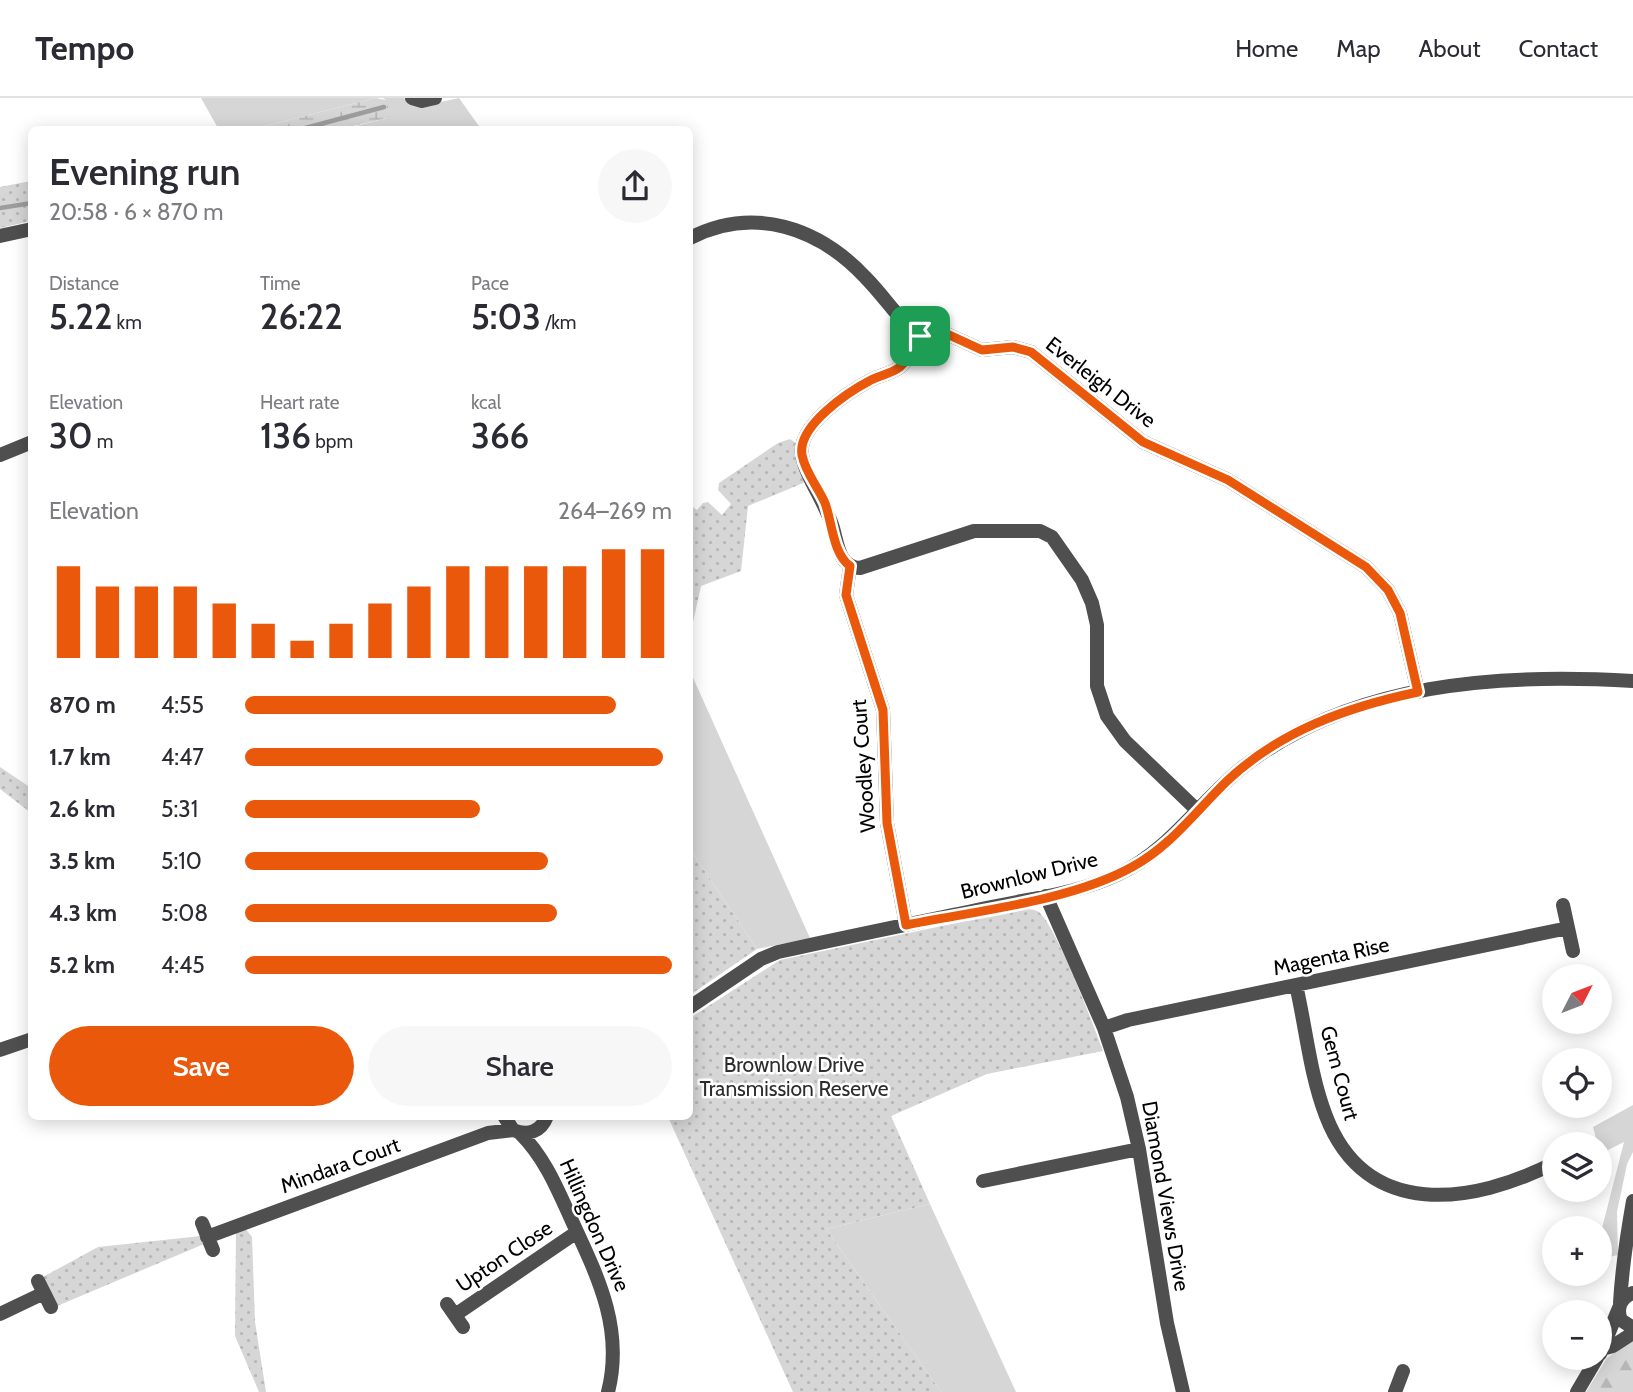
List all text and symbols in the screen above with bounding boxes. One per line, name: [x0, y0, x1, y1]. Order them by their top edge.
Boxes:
text: Tempo: [35, 28, 134, 68]
text: Home: [1235, 34, 1298, 63]
text: Map: [1336, 34, 1381, 63]
text: About: [1419, 34, 1481, 63]
text: Contact: [1519, 34, 1598, 63]
text: Evening run: [49, 148, 241, 195]
button: share: [598, 149, 672, 223]
text: 20:58 · 6 × 870 m: [49, 198, 224, 226]
text: Distance: [49, 272, 119, 295]
text: Time: [260, 272, 300, 295]
text: Pace: [471, 272, 509, 295]
text: 5.22: [49, 295, 112, 338]
text: 26:22: [260, 295, 343, 338]
text: 5:03: [471, 295, 541, 338]
pin: [890, 306, 950, 366]
text: km: [112, 311, 142, 334]
text: /km: [541, 311, 577, 334]
icon: arrive: [901, 317, 939, 355]
street label: Everleigh Drive: [1041, 331, 1161, 433]
text: Elevation: [49, 391, 123, 414]
text: Heart rate: [260, 391, 340, 414]
text: kcal: [471, 391, 501, 414]
text: 30: [49, 414, 93, 457]
text: 136: [260, 414, 311, 457]
text: 366: [471, 414, 529, 457]
text: m: [93, 430, 113, 453]
text: bpm: [311, 430, 353, 453]
text: Elevation: [49, 497, 139, 525]
text: 264–269 m: [558, 497, 672, 525]
text: 870 m: [49, 691, 116, 719]
text: 4:55: [161, 691, 204, 719]
street label: Woodley Court: [846, 699, 880, 833]
text: 1.7 km: [49, 743, 111, 771]
text: 4:47: [161, 743, 204, 771]
text: 2.6 km: [49, 795, 116, 823]
text: 5:31: [161, 795, 198, 823]
street label: Brownlow Drive: [958, 846, 1100, 904]
text: 3.5 km: [49, 847, 115, 875]
text: 5:10: [161, 847, 202, 875]
text: 4.3 km: [49, 899, 117, 927]
text: 5:08: [161, 899, 208, 927]
street label: Magenta Rise: [1271, 931, 1392, 981]
text: 5.2 km: [49, 951, 115, 979]
text: 4:45: [161, 951, 205, 979]
north arrow: [1542, 964, 1612, 1034]
map controls: [1542, 964, 1612, 1370]
street label: Gem Court: [1315, 1023, 1365, 1123]
button: Save: [49, 1026, 354, 1106]
button: Share: [368, 1026, 672, 1106]
button: locate: [1542, 1048, 1612, 1118]
park label: Brownlow Drive Transmission Reserve: [699, 1052, 889, 1101]
street label: Diamond Views Drive: [1137, 1099, 1195, 1293]
street label: Mindara Court: [277, 1132, 403, 1198]
button: layers: [1542, 1132, 1612, 1202]
street label: Hillingdon Drive: [555, 1155, 635, 1295]
street label: Upton Close: [451, 1215, 557, 1297]
button: +: [1542, 1216, 1612, 1286]
button: −: [1542, 1300, 1612, 1370]

